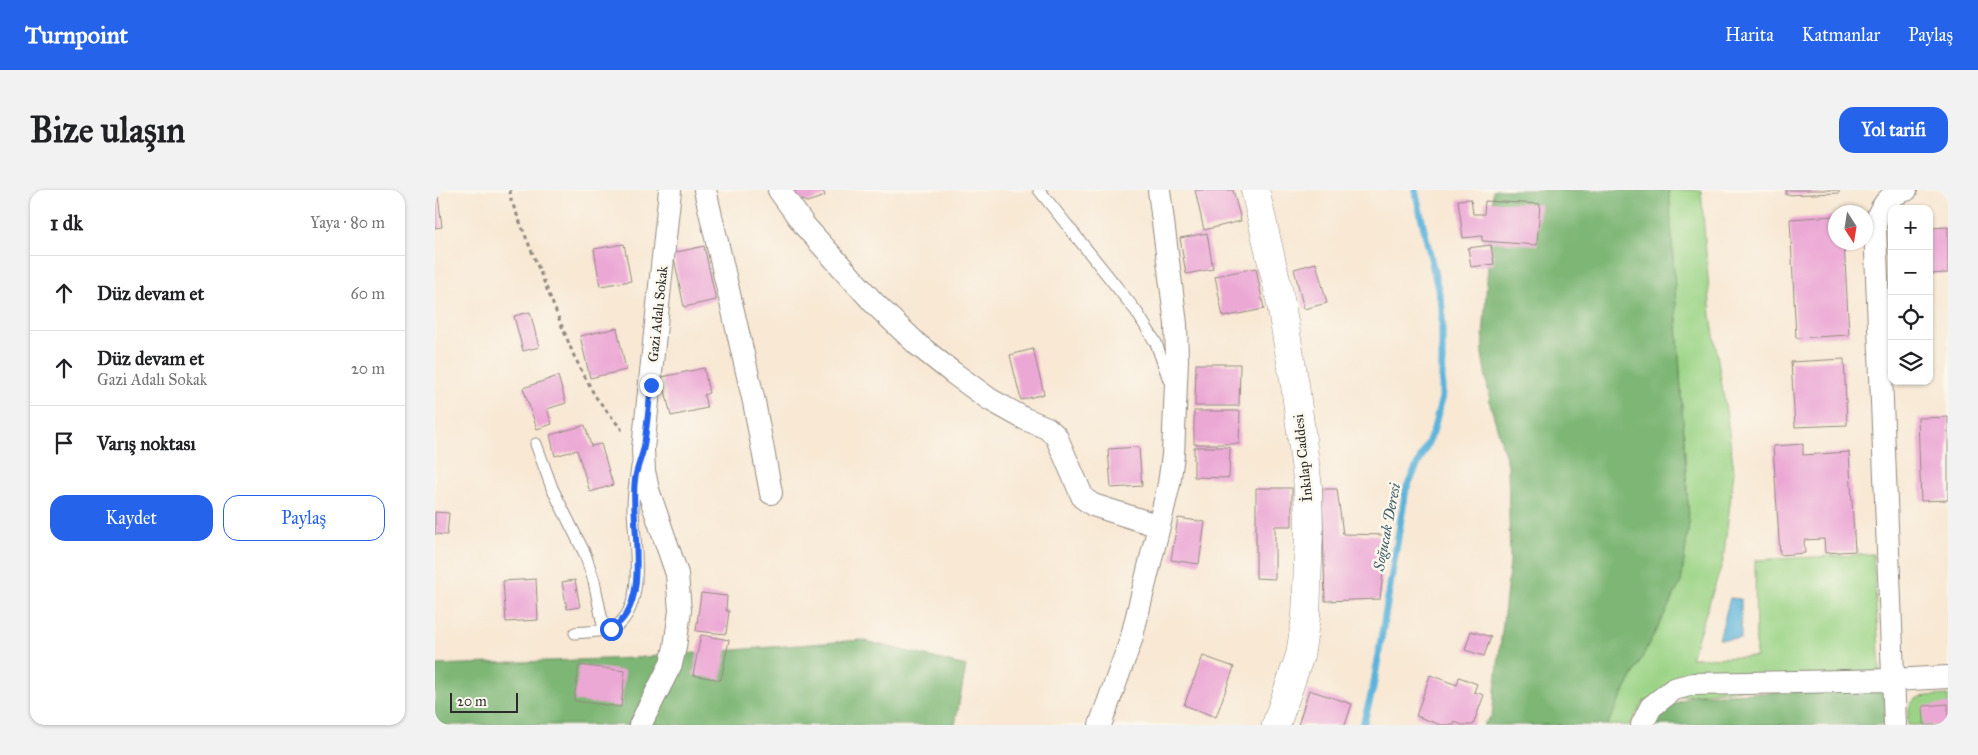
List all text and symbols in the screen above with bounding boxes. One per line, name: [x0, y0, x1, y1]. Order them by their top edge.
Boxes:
text: Turnpoint: [25, 20, 128, 50]
text: Harita: [1725, 24, 1774, 46]
text: Katmanlar: [1802, 24, 1880, 46]
text: Paylaş: [1908, 24, 1953, 46]
button: Yol tarifi: [1839, 107, 1948, 153]
text: Bize ulaşın: [30, 109, 185, 152]
north arrow: [1828, 205, 1873, 250]
map controls: [1888, 205, 1933, 385]
button: +: [1888, 205, 1933, 250]
text: 1 dk: [50, 210, 83, 236]
text: Yaya · 80 m: [310, 213, 385, 232]
button: −: [1888, 250, 1933, 295]
street label: Gazi Adalı Sokak: [645, 265, 672, 363]
icon: ahead: [50, 279, 78, 307]
text: Düz devam et: [97, 282, 204, 305]
text: 60 m: [351, 284, 385, 303]
button: locate: [1888, 295, 1933, 340]
button: layers: [1888, 340, 1933, 385]
text: Düz devam et: [97, 347, 204, 370]
icon: ahead: [50, 354, 78, 382]
text: 20 m: [351, 359, 385, 378]
text: Gazi Adalı Sokak: [97, 370, 207, 389]
route end: [640, 374, 663, 397]
street label: İnkılap Caddesi: [1289, 413, 1316, 503]
icon: arrive: [50, 429, 78, 457]
text: Varış noktası: [97, 432, 196, 455]
water label: Soğucak Deresi: [1369, 481, 1404, 573]
button: Kaydet: [50, 495, 213, 541]
button: Paylaş: [223, 495, 385, 541]
route start: [600, 618, 623, 641]
scale bar: [450, 690, 517, 713]
text: 20 m: [457, 693, 487, 710]

